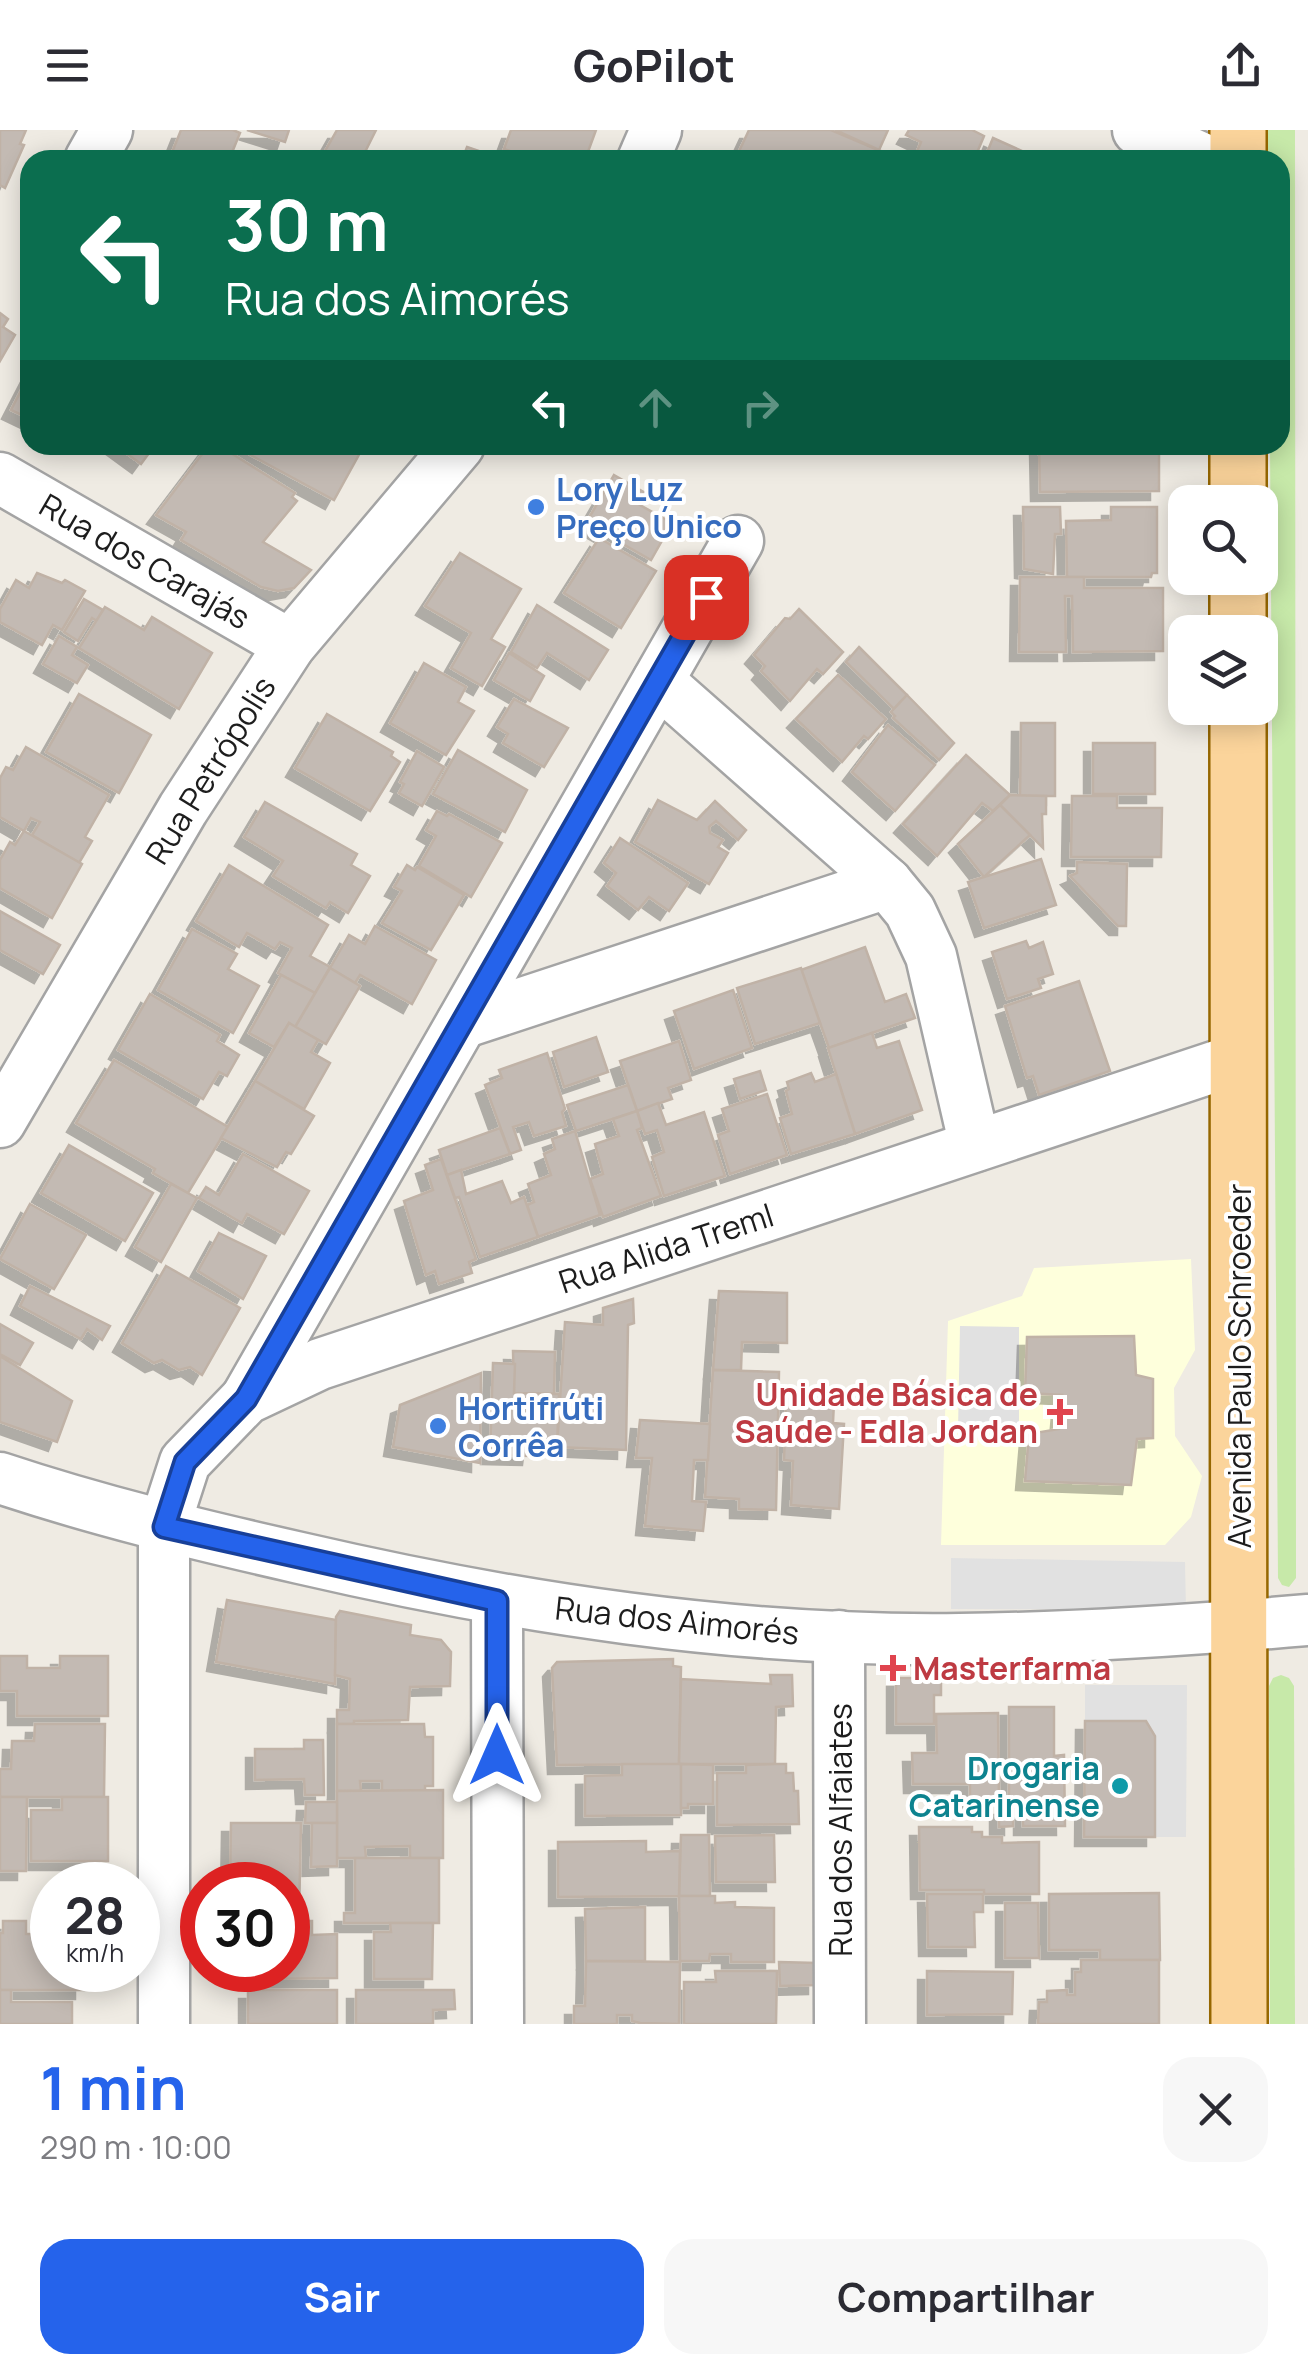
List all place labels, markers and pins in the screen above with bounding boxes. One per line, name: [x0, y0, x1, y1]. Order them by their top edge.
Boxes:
place label: Lory Luz Preço Único: [556, 467, 742, 548]
marker: Lory Luz Preço Único: [525, 496, 547, 518]
pin: [664, 555, 749, 640]
place label: Unidade Básica de Saúde - Edla Jordan: [735, 1372, 1038, 1453]
place label: Hortifrúti Corrêa: [458, 1386, 604, 1467]
marker: Unidade Básica de Saúde - Edla Jordan: [1047, 1399, 1073, 1425]
marker: Hortifrúti Corrêa: [427, 1415, 449, 1437]
place label: Masterfarma: [913, 1646, 1111, 1690]
marker: Masterfarma: [882, 1657, 904, 1679]
place label: Drogaria Catarinense: [909, 1746, 1100, 1827]
marker: Drogaria Catarinense: [1109, 1775, 1131, 1797]

